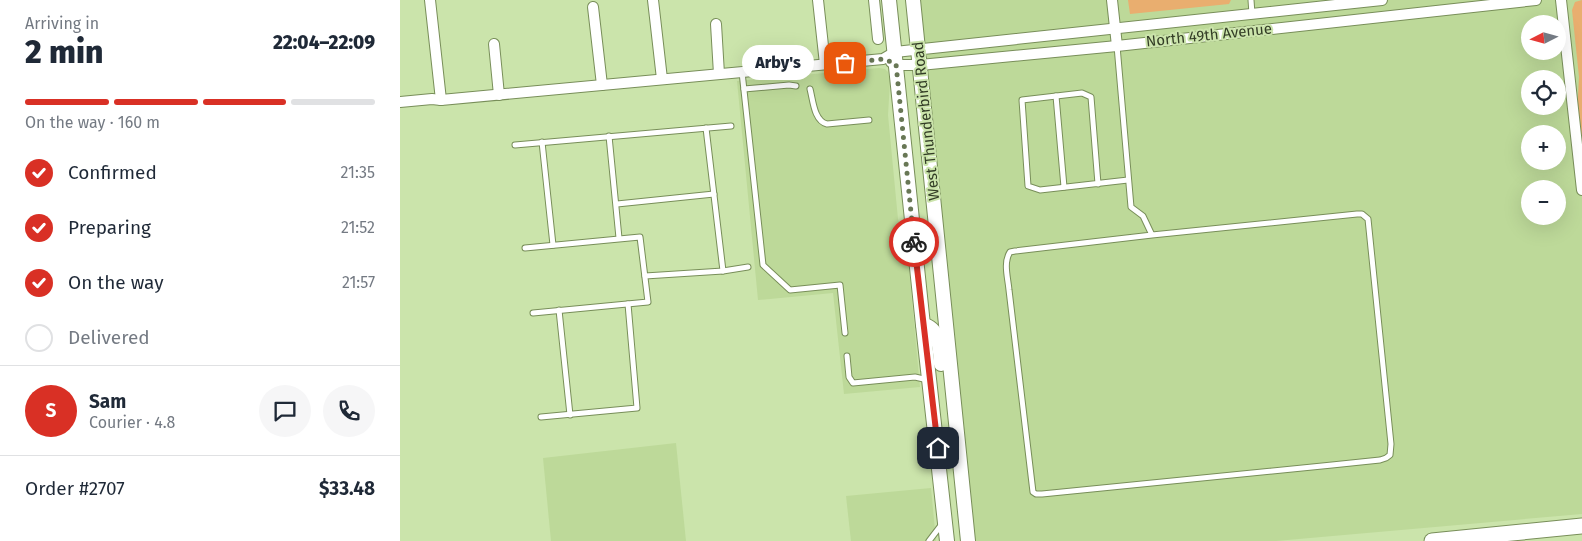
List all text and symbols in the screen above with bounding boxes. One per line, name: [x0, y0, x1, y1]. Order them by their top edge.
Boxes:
text: Arriving in: [25, 14, 99, 33]
north arrow: [1521, 15, 1566, 60]
map controls: [1521, 15, 1566, 225]
street label: North 49th Avenue: [1145, 19, 1273, 51]
text: 22:04–22:09: [273, 31, 375, 54]
text: 2 min: [25, 33, 103, 71]
street label: West Thunderbird Road: [909, 41, 943, 201]
pin: [824, 42, 866, 84]
callout: Arby's: [742, 46, 815, 80]
icon: bag: [831, 49, 859, 77]
text: Arby's: [755, 53, 801, 72]
button: locate: [1521, 70, 1566, 115]
text: On the way · 160 m: [25, 113, 160, 132]
button: +: [1521, 125, 1566, 170]
icon: check: [25, 159, 53, 187]
text: Confirmed: [68, 161, 157, 184]
text: 21:35: [341, 163, 375, 182]
button: −: [1521, 180, 1566, 225]
icon: check: [25, 214, 53, 242]
text: Preparing: [68, 216, 151, 239]
courier: [889, 217, 939, 267]
text: 21:52: [341, 218, 375, 237]
icon: bike: [900, 228, 928, 256]
icon: check: [25, 269, 53, 297]
text: On the way: [68, 271, 164, 294]
text: 21:57: [342, 273, 375, 292]
text: Delivered: [68, 326, 150, 349]
button: chat: [259, 385, 311, 437]
button: phone: [323, 385, 375, 437]
text: Sam: [89, 390, 126, 413]
text: S: [46, 399, 56, 422]
text: Courier · 4.8: [89, 413, 175, 432]
pin: [917, 427, 959, 469]
icon: home: [924, 434, 952, 462]
text: Order #2707: [25, 477, 125, 500]
text: $33.48: [319, 477, 375, 500]

